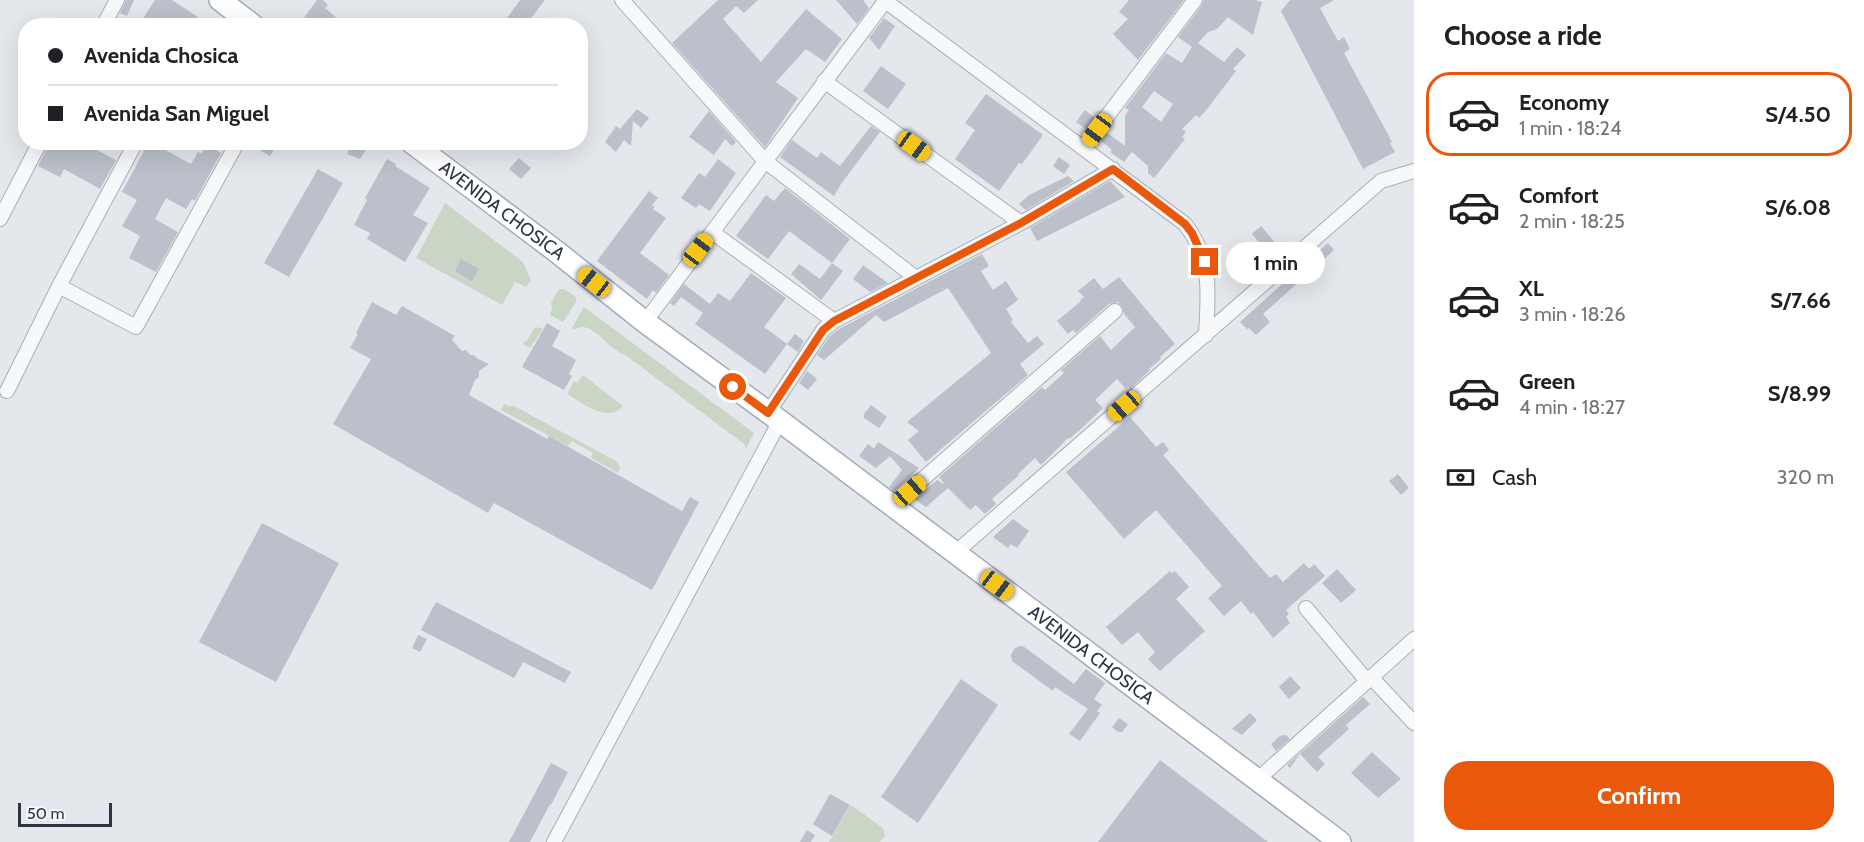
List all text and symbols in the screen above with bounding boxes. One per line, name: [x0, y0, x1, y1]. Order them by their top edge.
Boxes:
text: Choose a ride: [1444, 19, 1602, 52]
text: Avenida Chosica: [84, 42, 239, 69]
icon: car: [1447, 87, 1501, 141]
text: Economy: [1519, 89, 1609, 116]
text: Avenida San Miguel: [84, 100, 269, 127]
text: S/4.50: [1765, 101, 1831, 128]
car: [1079, 110, 1115, 150]
text: 1 min · 18:24: [1519, 116, 1622, 140]
car: [894, 128, 934, 164]
street label: AVENIDA CHOSICA: [435, 156, 569, 265]
icon: car: [1447, 180, 1501, 234]
text: Comfort: [1519, 182, 1598, 209]
text: S/6.08: [1765, 194, 1831, 221]
text: 2 min · 18:25: [1519, 209, 1625, 233]
car: [680, 230, 716, 270]
callout: 1 min: [1226, 241, 1325, 283]
route end: [1191, 248, 1218, 275]
text: 1 min: [1253, 251, 1298, 275]
car: [574, 264, 614, 300]
icon: car: [1447, 273, 1501, 327]
text: XL: [1519, 275, 1544, 302]
text: S/7.66: [1770, 287, 1831, 314]
text: 3 min · 18:26: [1519, 302, 1626, 326]
icon: car: [1447, 366, 1501, 420]
text: Green: [1519, 368, 1575, 395]
route start: [719, 373, 746, 400]
text: S/8.99: [1768, 380, 1831, 407]
car: [1105, 387, 1143, 425]
text: 4 min · 18:27: [1519, 395, 1625, 419]
icon: cash: [1444, 461, 1477, 494]
text: Cash: [1492, 464, 1537, 491]
text: 320 m: [1777, 465, 1834, 489]
car: [891, 472, 929, 510]
car: [977, 567, 1017, 603]
street label: AVENIDA CHOSICA: [1024, 601, 1158, 709]
button: Confirm: [1444, 761, 1834, 830]
scale bar: [18, 800, 112, 828]
text: 50 m: [27, 804, 64, 823]

